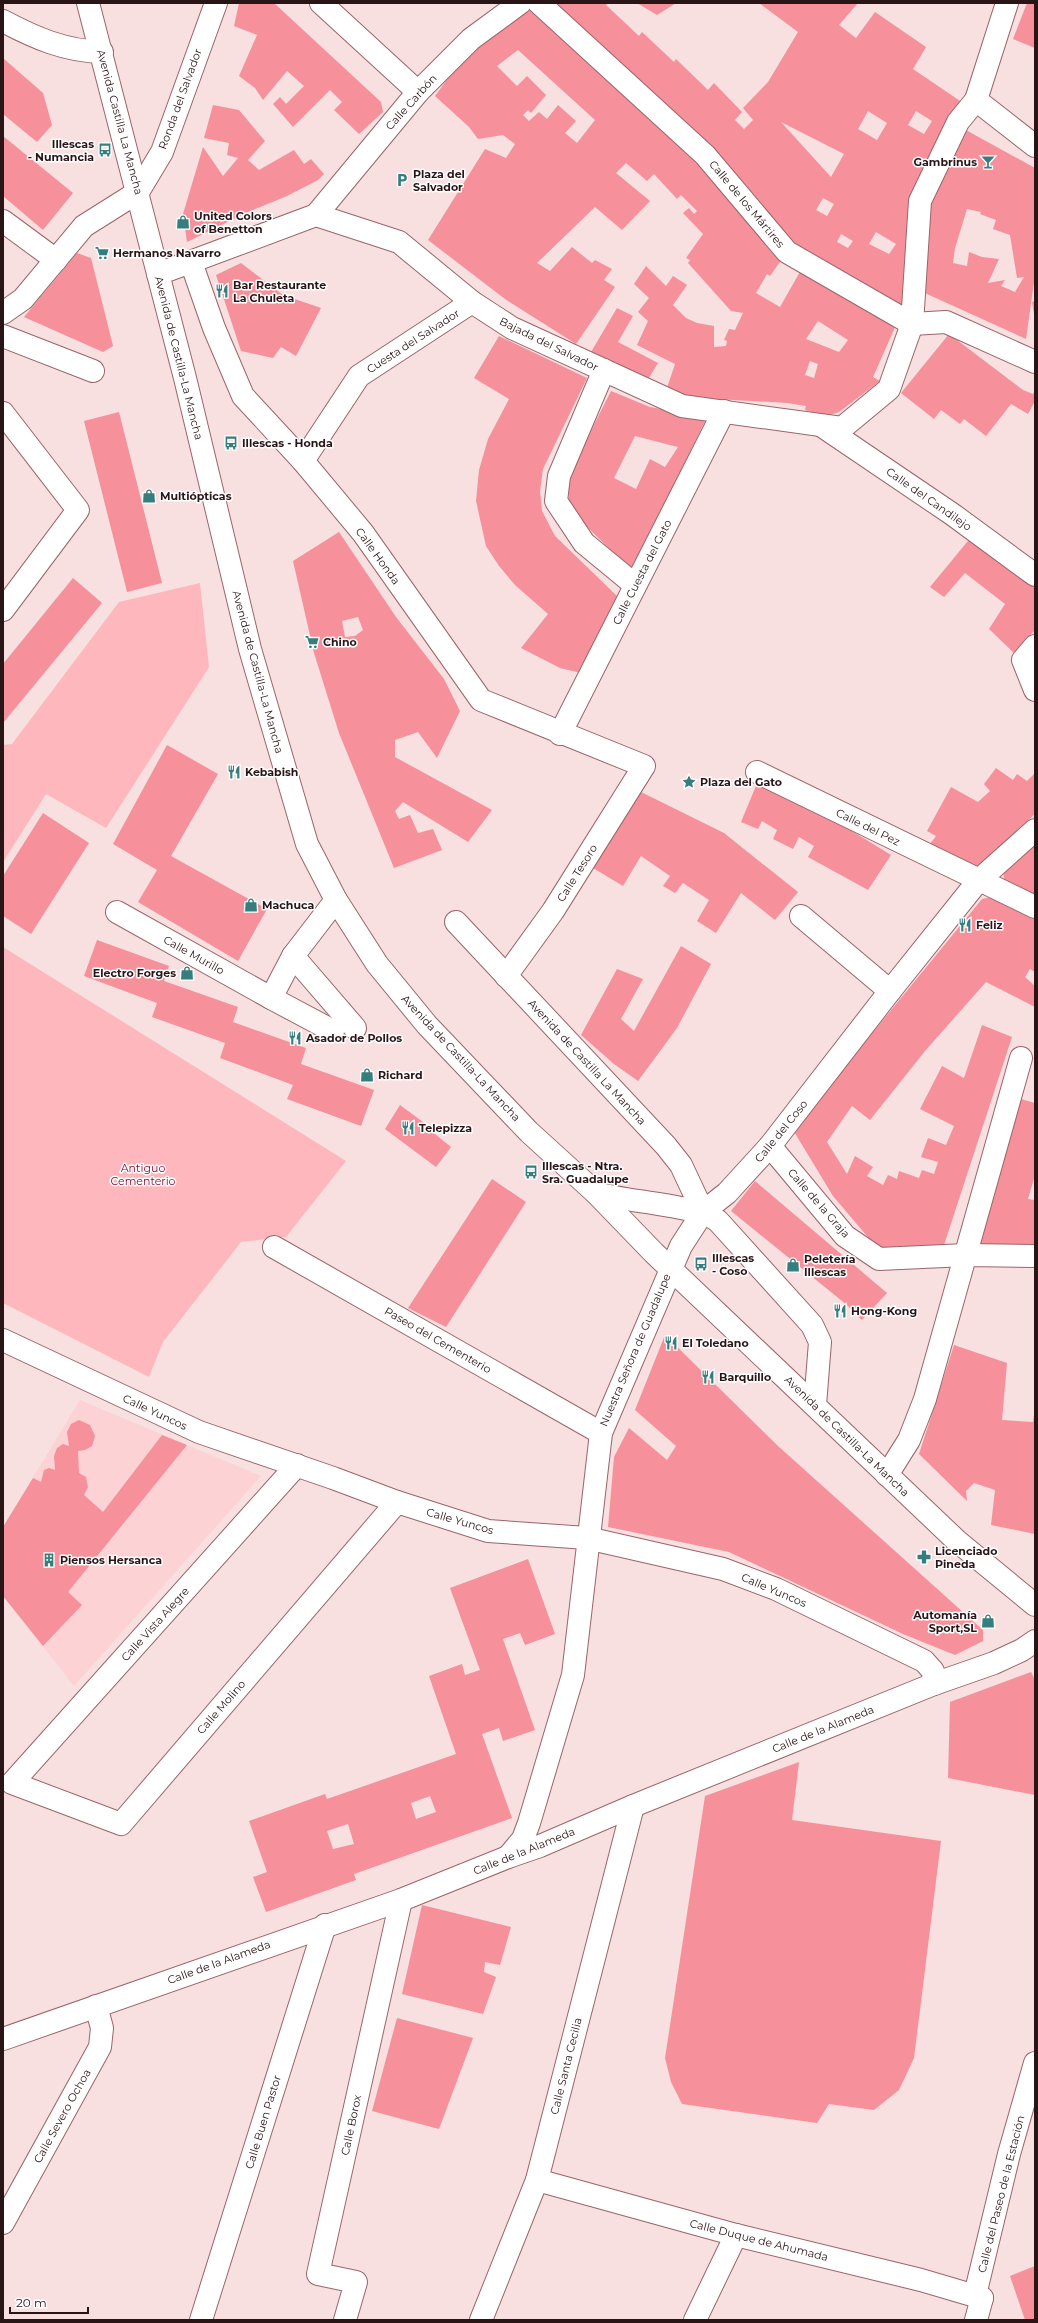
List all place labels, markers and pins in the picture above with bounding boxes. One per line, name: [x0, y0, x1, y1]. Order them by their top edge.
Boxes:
place label: Illescas - Numancia: [28, 137, 94, 164]
bus stop icon: Illescas - Numancia: [97, 142, 113, 158]
bar icon: Gambrinus: [980, 154, 996, 170]
place label: Gambrinus: [914, 155, 977, 169]
place label: Plaza del Salvador: [413, 167, 465, 194]
parking icon: Plaza del Salvador: [394, 172, 410, 188]
place label: United Colors of Benetton: [194, 209, 272, 236]
shop icon: United Colors of Benetton: [175, 214, 191, 230]
supermarket icon: Hermanos Navarro: [94, 245, 110, 261]
place label: Hermanos Navarro: [113, 246, 221, 260]
place label: Bar Restaurante La Chuleta: [233, 278, 326, 305]
restaurant icon: Bar Restaurante La Chuleta: [214, 283, 230, 299]
bus stop icon: Illescas - Honda: [223, 435, 239, 451]
place label: Illescas - Honda: [242, 436, 333, 450]
shop icon: Multiópticas: [141, 488, 157, 504]
place label: Multiópticas: [160, 489, 232, 503]
supermarket icon: Chino: [304, 634, 320, 650]
place label: Chino: [323, 635, 357, 649]
restaurant icon: Kebabish: [226, 764, 242, 780]
place label: Kebabish: [245, 765, 298, 779]
place icon: Plaza del Gato: [681, 774, 697, 790]
place label: Plaza del Gato: [700, 775, 782, 789]
shop icon: Machuca: [243, 897, 259, 913]
place label: Machuca: [262, 898, 314, 912]
restaurant icon: Feliz: [957, 917, 973, 933]
place label: Feliz: [976, 918, 1002, 932]
shop icon: Electro Forges: [179, 965, 195, 981]
place label: Electro Forges: [93, 966, 176, 980]
restaurant icon: Asador de Pollos: [287, 1030, 303, 1046]
place label: Asador de Pollos: [305, 1031, 402, 1045]
shop icon: Richard: [359, 1067, 375, 1083]
place label: Richard: [378, 1068, 423, 1082]
restaurant icon: Telepizza: [400, 1120, 416, 1136]
place label: Telepizza: [419, 1121, 472, 1135]
place label: Illescas - Ntra. Sra. Guadalupe: [542, 1159, 629, 1186]
bus stop icon: Illescas - Ntra. Sra. Guadalupe: [523, 1164, 539, 1180]
place label: Illescas - Coso: [712, 1251, 754, 1278]
place label: Peletería Illescas: [804, 1252, 856, 1279]
bus stop icon: Illescas - Coso: [693, 1256, 709, 1272]
shop icon: Peletería Illescas: [785, 1257, 801, 1273]
restaurant icon: Hong-Kong: [832, 1303, 848, 1319]
place label: Hong-Kong: [851, 1304, 917, 1318]
restaurant icon: El Toledano: [663, 1335, 679, 1351]
place label: El Toledano: [682, 1336, 749, 1350]
restaurant icon: Barquillo: [700, 1369, 716, 1385]
place label: Barquillo: [719, 1370, 771, 1384]
place label: Licenciado Pineda: [935, 1544, 997, 1571]
pharmacy icon: Licenciado Pineda: [916, 1549, 932, 1565]
building icon: Piensos Hersanca: [41, 1552, 57, 1568]
place label: Piensos Hersanca: [60, 1553, 162, 1567]
place label: Automanía Sport,SL: [912, 1608, 977, 1635]
shop icon: Automanía Sport,SL: [980, 1613, 996, 1629]

